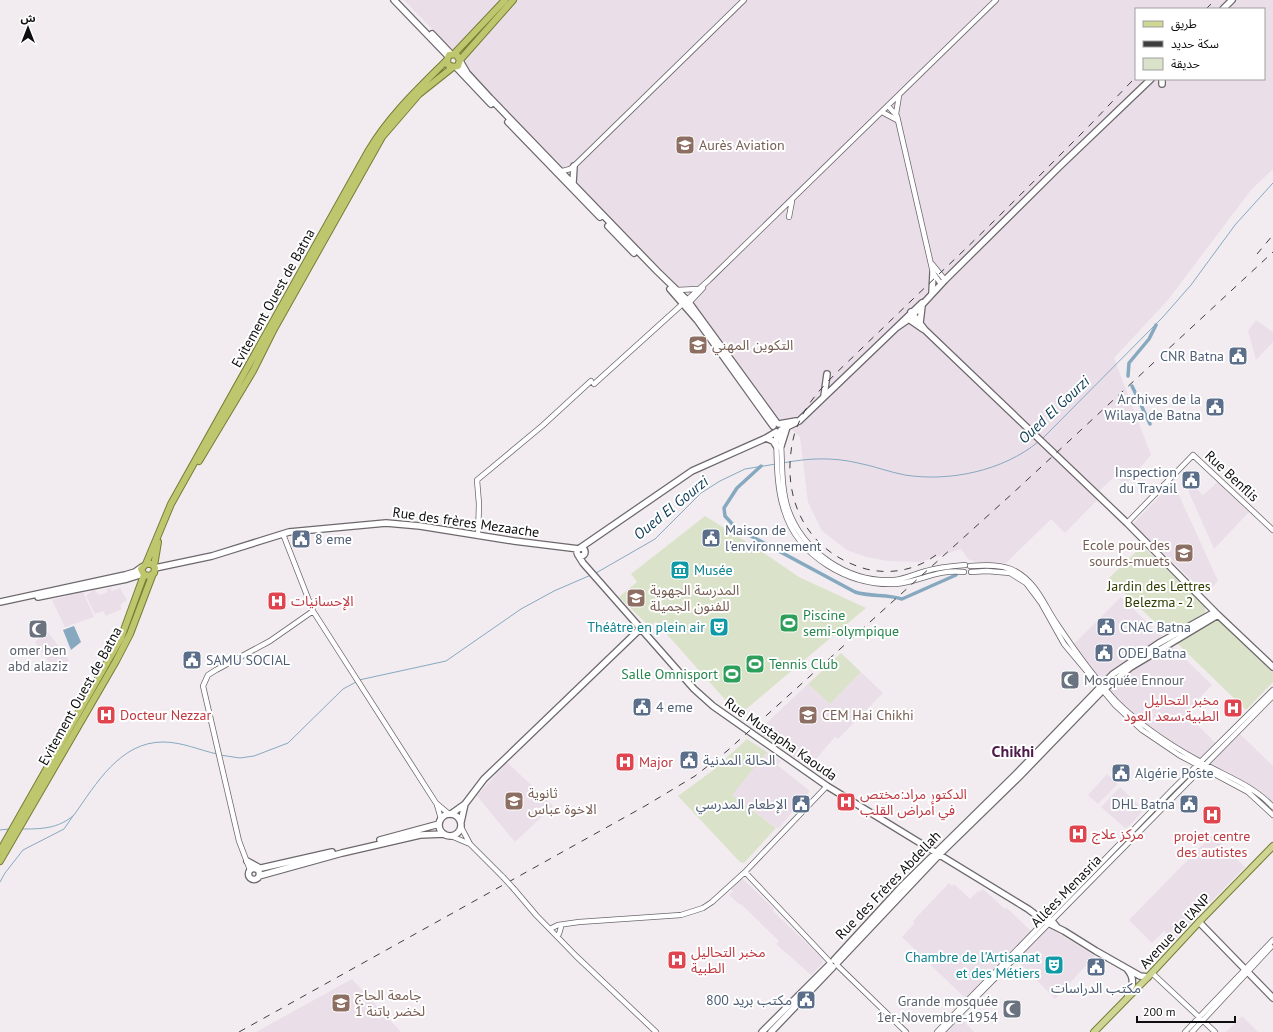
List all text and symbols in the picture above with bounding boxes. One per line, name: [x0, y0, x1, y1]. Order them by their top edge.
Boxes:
north arrow: [8, 8, 48, 48]
legend: [1135, 8, 1265, 80]
text: ش: [20, 11, 36, 25]
text: طريق: [1171, 16, 1197, 32]
text: سكة حديد: [1171, 36, 1219, 51]
text: حديقة: [1171, 56, 1200, 71]
school or university icon: Aurès Aviation: [674, 134, 696, 156]
place label: Aurès Aviation: [699, 136, 785, 154]
street label: Evitement Ouest de Batna: [227, 225, 319, 370]
school or university icon: التكوين المهني: [687, 334, 709, 356]
place label: التكوين المهني: [712, 336, 793, 356]
public building icon: CNR Batna: [1227, 345, 1249, 367]
place label: CNR Batna: [1160, 347, 1224, 365]
water label: Oued El Gourzi: [1014, 371, 1094, 448]
place label: Archives de la Wilaya de Batna: [1105, 390, 1201, 424]
public building icon: Archives de la Wilaya de Batna: [1204, 396, 1226, 418]
street label: Rue Benflis: [1201, 446, 1263, 506]
place label: Inspection du Travail: [1115, 463, 1177, 497]
public building icon: Inspection du Travail: [1180, 469, 1202, 491]
water label: Oued El Gourzi: [629, 471, 713, 544]
street label: Rue des frères Mezaache: [391, 503, 541, 541]
place label: Maison de l'environnement: [725, 521, 822, 555]
public building icon: Maison de l'environnement: [700, 527, 722, 549]
public building icon: 8 eme: [290, 528, 312, 550]
place label: 8 eme: [315, 530, 352, 548]
place label: Ecole pour des sourds-muets: [1082, 536, 1170, 570]
school or university icon: Ecole pour des sourds-muets: [1173, 542, 1195, 564]
museum icon: Musée: [669, 559, 691, 581]
place label: Musée: [694, 561, 733, 579]
park label: Jardin des Lettres Belezma - 2: [1106, 577, 1211, 611]
place label: المدرسة الجهوية للفنون الجميلة: [650, 581, 739, 615]
school or university icon: المدرسة الجهوية للفنون الجميلة: [625, 587, 647, 609]
hospital icon: الإحسانيات: [266, 590, 288, 612]
place label: الإحسانيات: [291, 592, 354, 611]
place label: Piscine semi-olympique: [803, 606, 899, 640]
sports icon: Piscine semi-olympique: [778, 612, 800, 634]
theatre icon: Théâtre en plein air: [708, 616, 730, 638]
public building icon: CNAC Batna: [1095, 616, 1117, 638]
mosque icon: omer ben abd alaziz: [27, 618, 49, 640]
place label: Théâtre en plein air: [587, 618, 705, 636]
place label: CNAC Batna: [1120, 618, 1191, 636]
street label: Evitement Ouest de Batna: [34, 623, 126, 768]
place label: omer ben abd alaziz: [8, 641, 68, 675]
public building icon: ODEJ Batna: [1093, 642, 1115, 664]
place label: ODEJ Batna: [1118, 644, 1187, 662]
public building icon: SAMU SOCIAL: [181, 649, 203, 671]
place label: SAMU SOCIAL: [206, 651, 290, 669]
sports icon: Tennis Club: [744, 653, 766, 675]
place label: Tennis Club: [769, 655, 838, 673]
sports icon: Salle Omnisport: [721, 663, 743, 685]
place label: Salle Omnisport: [621, 665, 718, 683]
mosque icon: Mosquée Ennour: [1059, 669, 1081, 691]
place label: Mosquée Ennour: [1084, 671, 1184, 689]
place label: مخبر التحاليل الطبية،سعد العود: [1124, 691, 1219, 725]
street label: Rue Mustapha Kaouda: [721, 693, 841, 785]
public building icon: 4 eme: [631, 696, 653, 718]
hospital icon: مخبر التحاليل الطبية،سعد العود: [1222, 697, 1244, 719]
place label: 4 eme: [656, 698, 693, 716]
hospital icon: Docteur Nezzar: [95, 704, 117, 726]
school or university icon: CEM Hai Chikhi: [797, 704, 819, 726]
place label: Docteur Nezzar: [120, 706, 212, 724]
place label: CEM Hai Chikhi: [822, 706, 914, 724]
district label: Chikhi: [992, 741, 1034, 761]
public building icon: الحالة المدنية: [678, 749, 700, 771]
hospital icon: Major: [614, 751, 636, 773]
place label: الحالة المدنية: [703, 751, 775, 769]
place label: Major: [639, 753, 673, 771]
public building icon: Algérie Poste: [1110, 762, 1132, 784]
place label: Algérie Poste: [1135, 764, 1214, 782]
place label: ثانوية الاخوة عباس: [528, 784, 597, 818]
place label: الدكتور مراد:مختص في أمراض القلب: [860, 785, 967, 821]
school or university icon: ثانوية الاخوة عباس: [503, 790, 525, 812]
hospital icon: الدكتور مراد:مختص في أمراض القلب: [835, 791, 857, 813]
public building icon: الإطعام المدرسي: [790, 793, 812, 815]
public building icon: DHL Batna: [1178, 793, 1200, 815]
place label: الإطعام المدرسي: [696, 795, 787, 815]
place label: DHL Batna: [1112, 795, 1175, 813]
hospital icon: projet centre des autistes: [1201, 804, 1223, 826]
hospital icon: مركز علاج: [1067, 823, 1089, 845]
place label: مركز علاج: [1092, 825, 1144, 845]
street label: Rue des Frères Abdellah: [831, 827, 945, 943]
place label: projet centre des autistes: [1174, 827, 1250, 861]
street label: Allées Menasria: [1027, 851, 1105, 931]
street label: Avenue de l'ANP: [1135, 889, 1215, 973]
place label: مخبر التحاليل الطبية: [691, 943, 766, 977]
place label: Chambre de l'Artisanat et des Métiers: [905, 948, 1040, 982]
hospital icon: مخبر التحاليل الطبية: [666, 949, 688, 971]
theatre icon: Chambre de l'Artisanat et des Métiers: [1043, 954, 1065, 976]
public building icon: مكتب الدراسات: [1085, 956, 1107, 978]
place label: مكتب الدراسات: [1051, 979, 1141, 997]
place label: جامعة الحاج لخضر باتنة 1: [355, 986, 425, 1020]
public building icon: مكتب بريد 800: [795, 989, 817, 1011]
place label: مكتب بريد 800: [706, 991, 792, 1009]
school or university icon: جامعة الحاج لخضر باتنة 1: [330, 992, 352, 1014]
place label: Grande mosquée 1er-Novembre-1954: [877, 992, 998, 1026]
mosque icon: Grande mosquée 1er-Novembre-1954: [1001, 998, 1023, 1020]
scale bar: [1137, 998, 1235, 1024]
text: 200 m: [1143, 1004, 1176, 1019]

